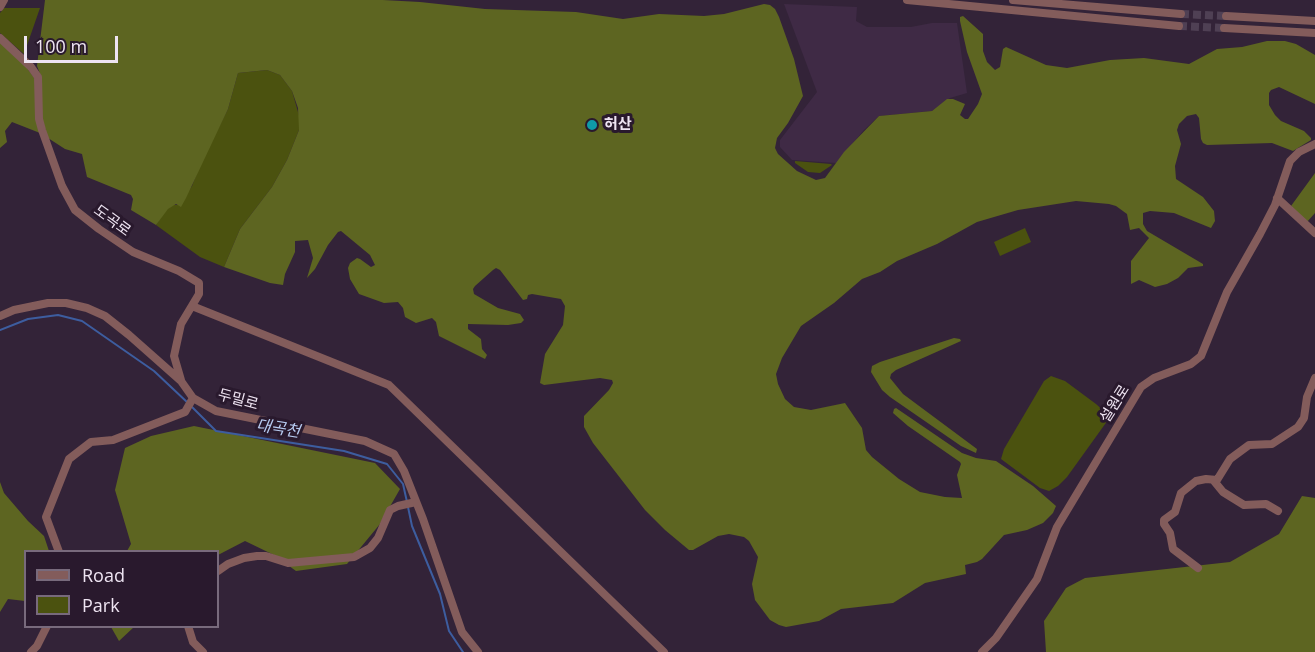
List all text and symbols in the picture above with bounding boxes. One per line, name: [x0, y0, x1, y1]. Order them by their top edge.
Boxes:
scale bar: [27, 24, 122, 62]
text: 100 m: [35, 34, 87, 58]
place label: 허산: [604, 116, 632, 134]
marker: 허산: [585, 118, 599, 132]
street label: 도곡로: [90, 202, 134, 240]
street label: 설원로: [1096, 382, 1134, 426]
street label: 두밀로: [216, 386, 260, 414]
water label: 대곡천: [255, 416, 301, 442]
legend: [24, 550, 219, 628]
text: Road: [82, 563, 125, 587]
text: Park: [82, 593, 120, 617]

